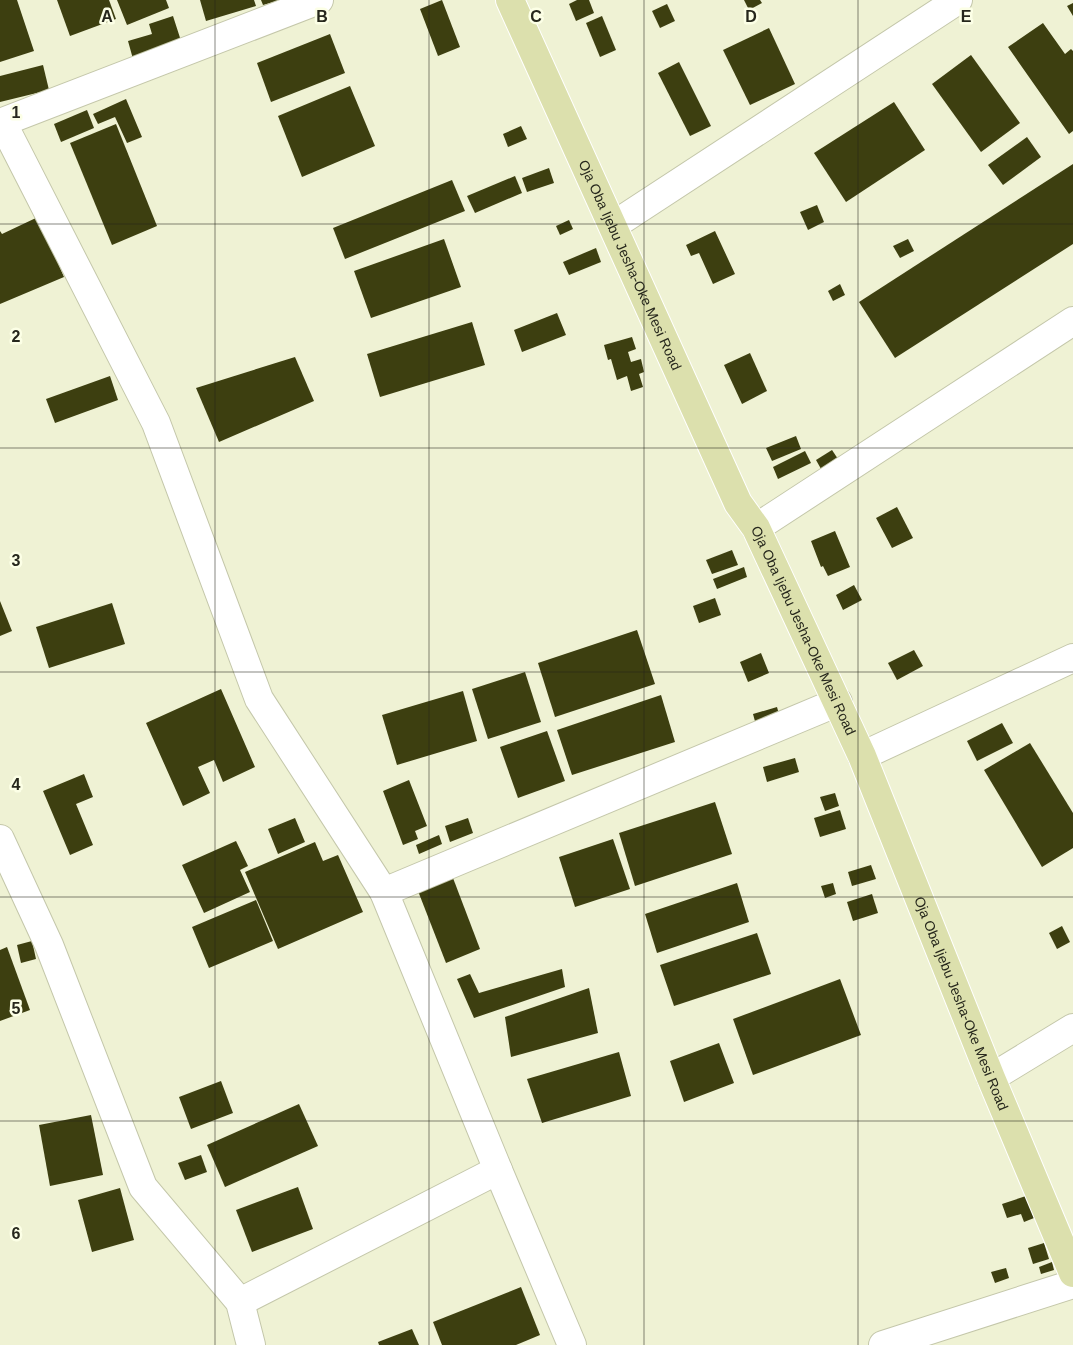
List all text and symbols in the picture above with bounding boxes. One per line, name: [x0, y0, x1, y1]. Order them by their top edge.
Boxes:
text: A: [101, 8, 113, 25]
text: B: [316, 8, 328, 25]
text: C: [530, 8, 542, 25]
text: D: [745, 8, 757, 25]
text: E: [961, 8, 972, 25]
text: 1: [12, 104, 21, 121]
street label: Oja Oba Ijebu Jesha-Oke Mesi Road: [576, 157, 685, 373]
text: 2: [12, 328, 21, 345]
street label: Oja Oba Ijebu Jesha-Oke Mesi Road: [748, 523, 859, 738]
text: 3: [12, 552, 21, 569]
text: 4: [12, 776, 21, 793]
street label: Oja Oba Ijebu Jesha-Oke Mesi Road: [911, 894, 1012, 1113]
text: 5: [12, 1000, 21, 1017]
text: 6: [12, 1225, 21, 1242]

